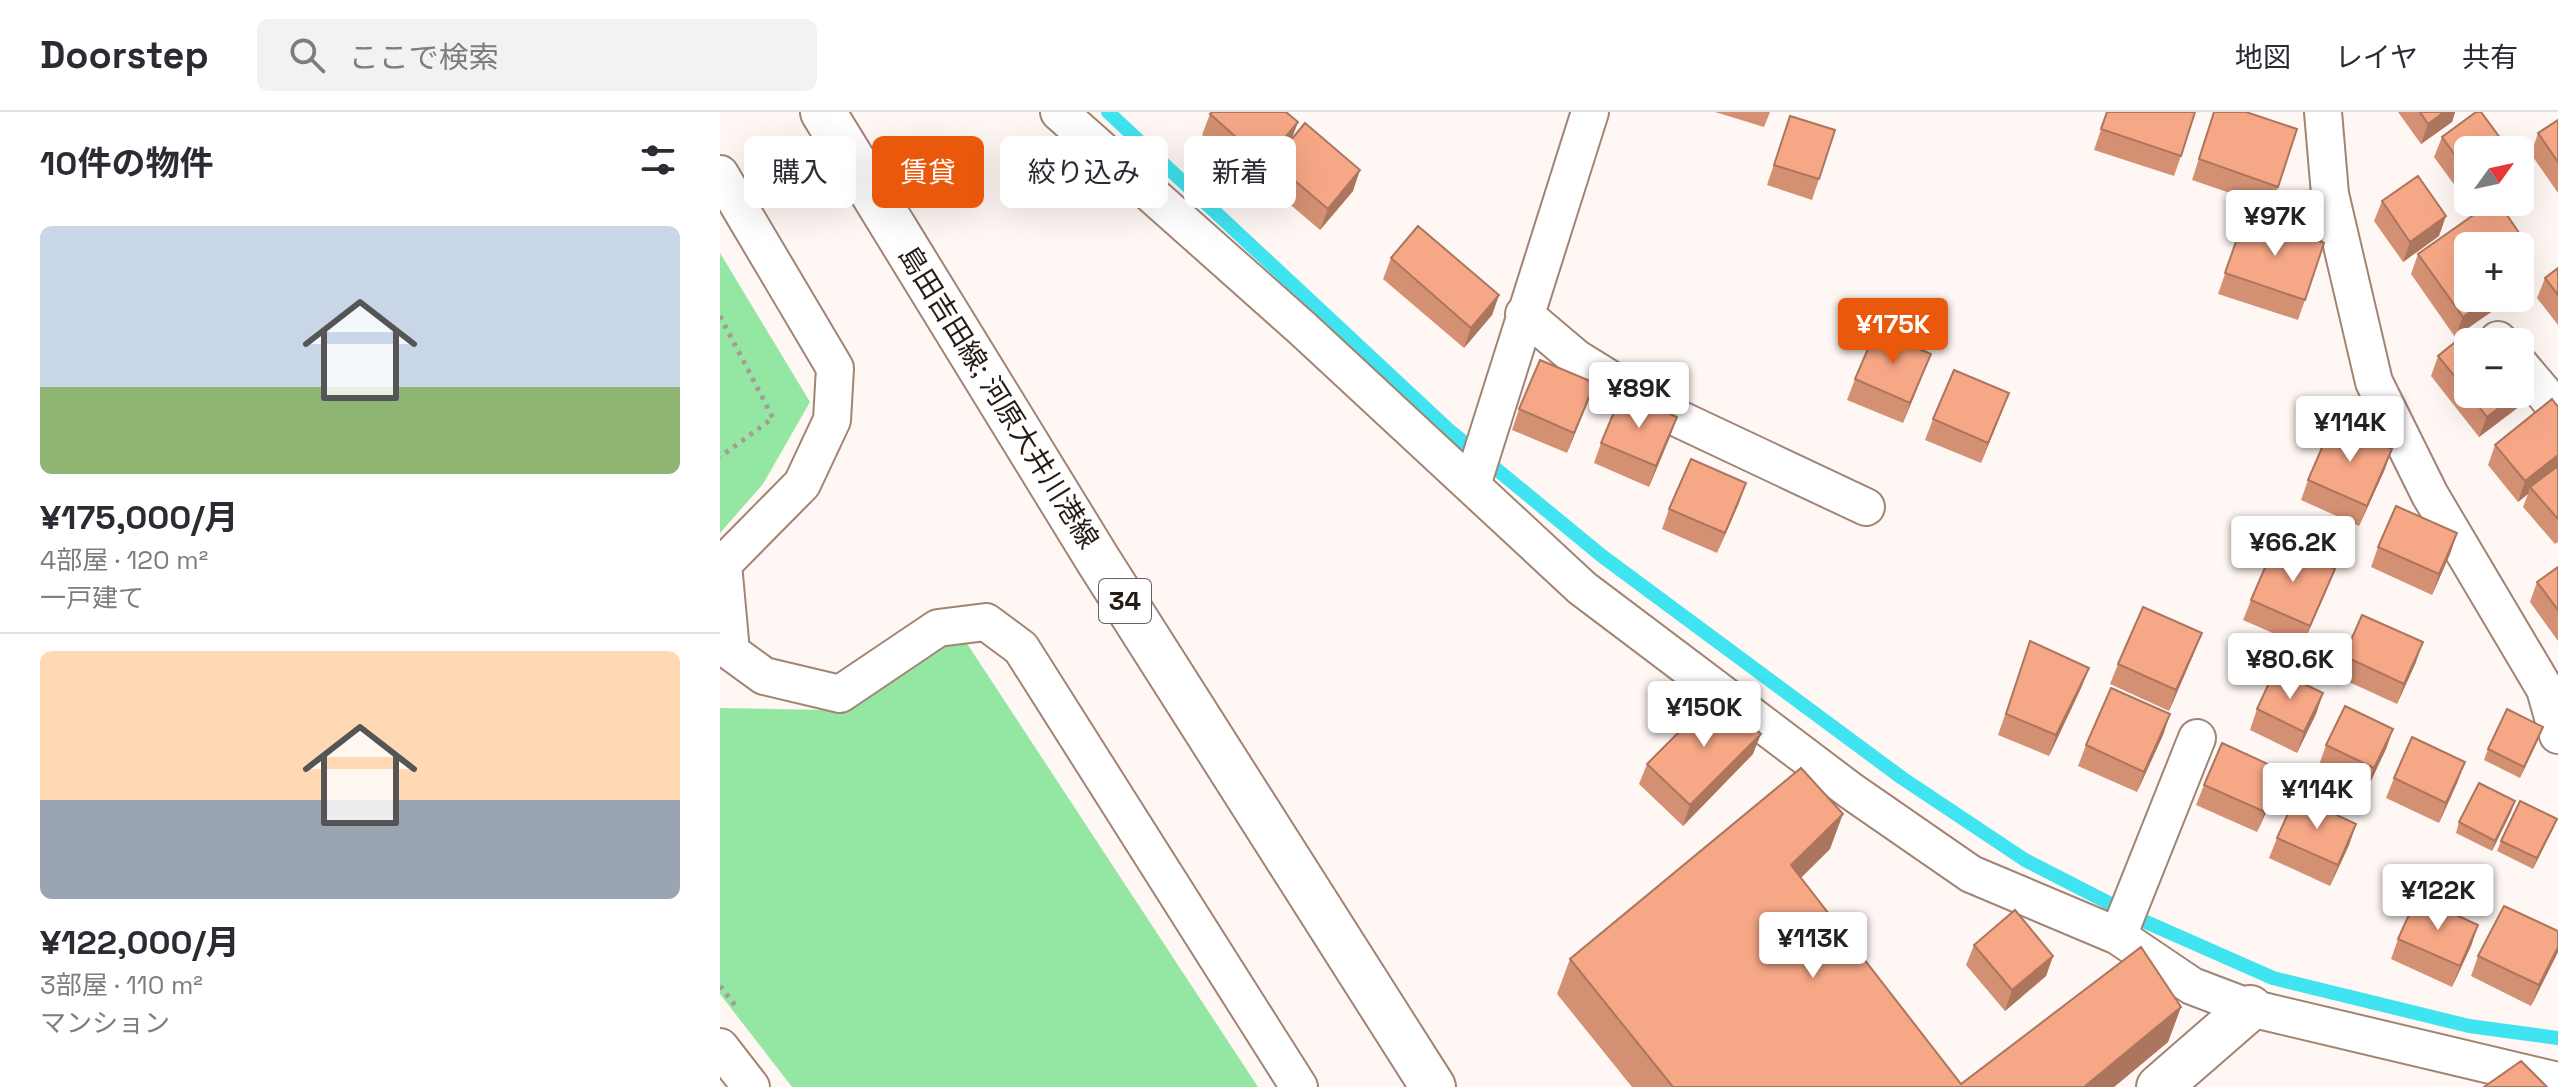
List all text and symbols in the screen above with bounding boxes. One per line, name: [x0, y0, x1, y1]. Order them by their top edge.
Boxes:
search box: [257, 19, 817, 91]
text: Doorstep: [40, 31, 209, 79]
icon: search: [285, 33, 329, 77]
text: ここで検索: [349, 38, 499, 77]
text: 地図: [2235, 39, 2291, 75]
text: レイヤ: [2335, 39, 2418, 75]
text: 共有: [2462, 39, 2518, 75]
chip: 購入: [744, 136, 856, 208]
chip: 賃貸: [872, 136, 984, 208]
chip: 絞り込み: [1000, 136, 1168, 208]
chip: 新着: [1184, 136, 1296, 208]
north arrow: [2454, 136, 2534, 216]
map controls: [2454, 136, 2534, 408]
icon: filters: [636, 138, 680, 182]
text: 10件の物件: [40, 142, 213, 185]
pin: ¥97K: [2228, 190, 2322, 258]
text: ¥97K: [2244, 199, 2306, 233]
button: +: [2454, 232, 2534, 312]
street label: 島田吉田線; 河原大井川港線: [891, 239, 1107, 555]
icon: home: [288, 278, 432, 422]
pin: ¥175K: [1837, 298, 1949, 366]
text: ¥175K: [1856, 307, 1930, 341]
button: −: [2454, 328, 2534, 408]
pin: ¥89K: [1592, 362, 1686, 430]
text: ¥89K: [1607, 371, 1671, 405]
pin: ¥114K: [2294, 396, 2406, 464]
text: ¥114K: [2314, 405, 2386, 439]
text: ¥175,000/月: [40, 496, 239, 539]
pin: ¥66.2K: [2228, 516, 2358, 584]
text: ¥66.2K: [2249, 525, 2337, 559]
text: 4部屋 · 120 m²: [40, 543, 208, 577]
road number: 34: [1099, 579, 1151, 623]
text: 一戸建て: [40, 581, 144, 615]
pin: ¥80.6K: [2225, 633, 2355, 701]
text: ¥80.6K: [2246, 642, 2334, 676]
pin: ¥150K: [1648, 681, 1760, 749]
text: ¥150K: [1666, 690, 1742, 724]
icon: home: [288, 703, 432, 847]
pin: ¥114K: [2261, 763, 2373, 831]
text: ¥114K: [2281, 772, 2353, 806]
pin: ¥122K: [2382, 864, 2494, 932]
text: ¥122K: [2400, 873, 2476, 907]
pin: ¥113K: [1757, 912, 1869, 980]
text: ¥122,000/月: [40, 921, 240, 964]
text: ¥113K: [1777, 921, 1849, 955]
text: 3部屋 · 110 m²: [40, 968, 203, 1002]
text: マンション: [40, 1006, 170, 1040]

